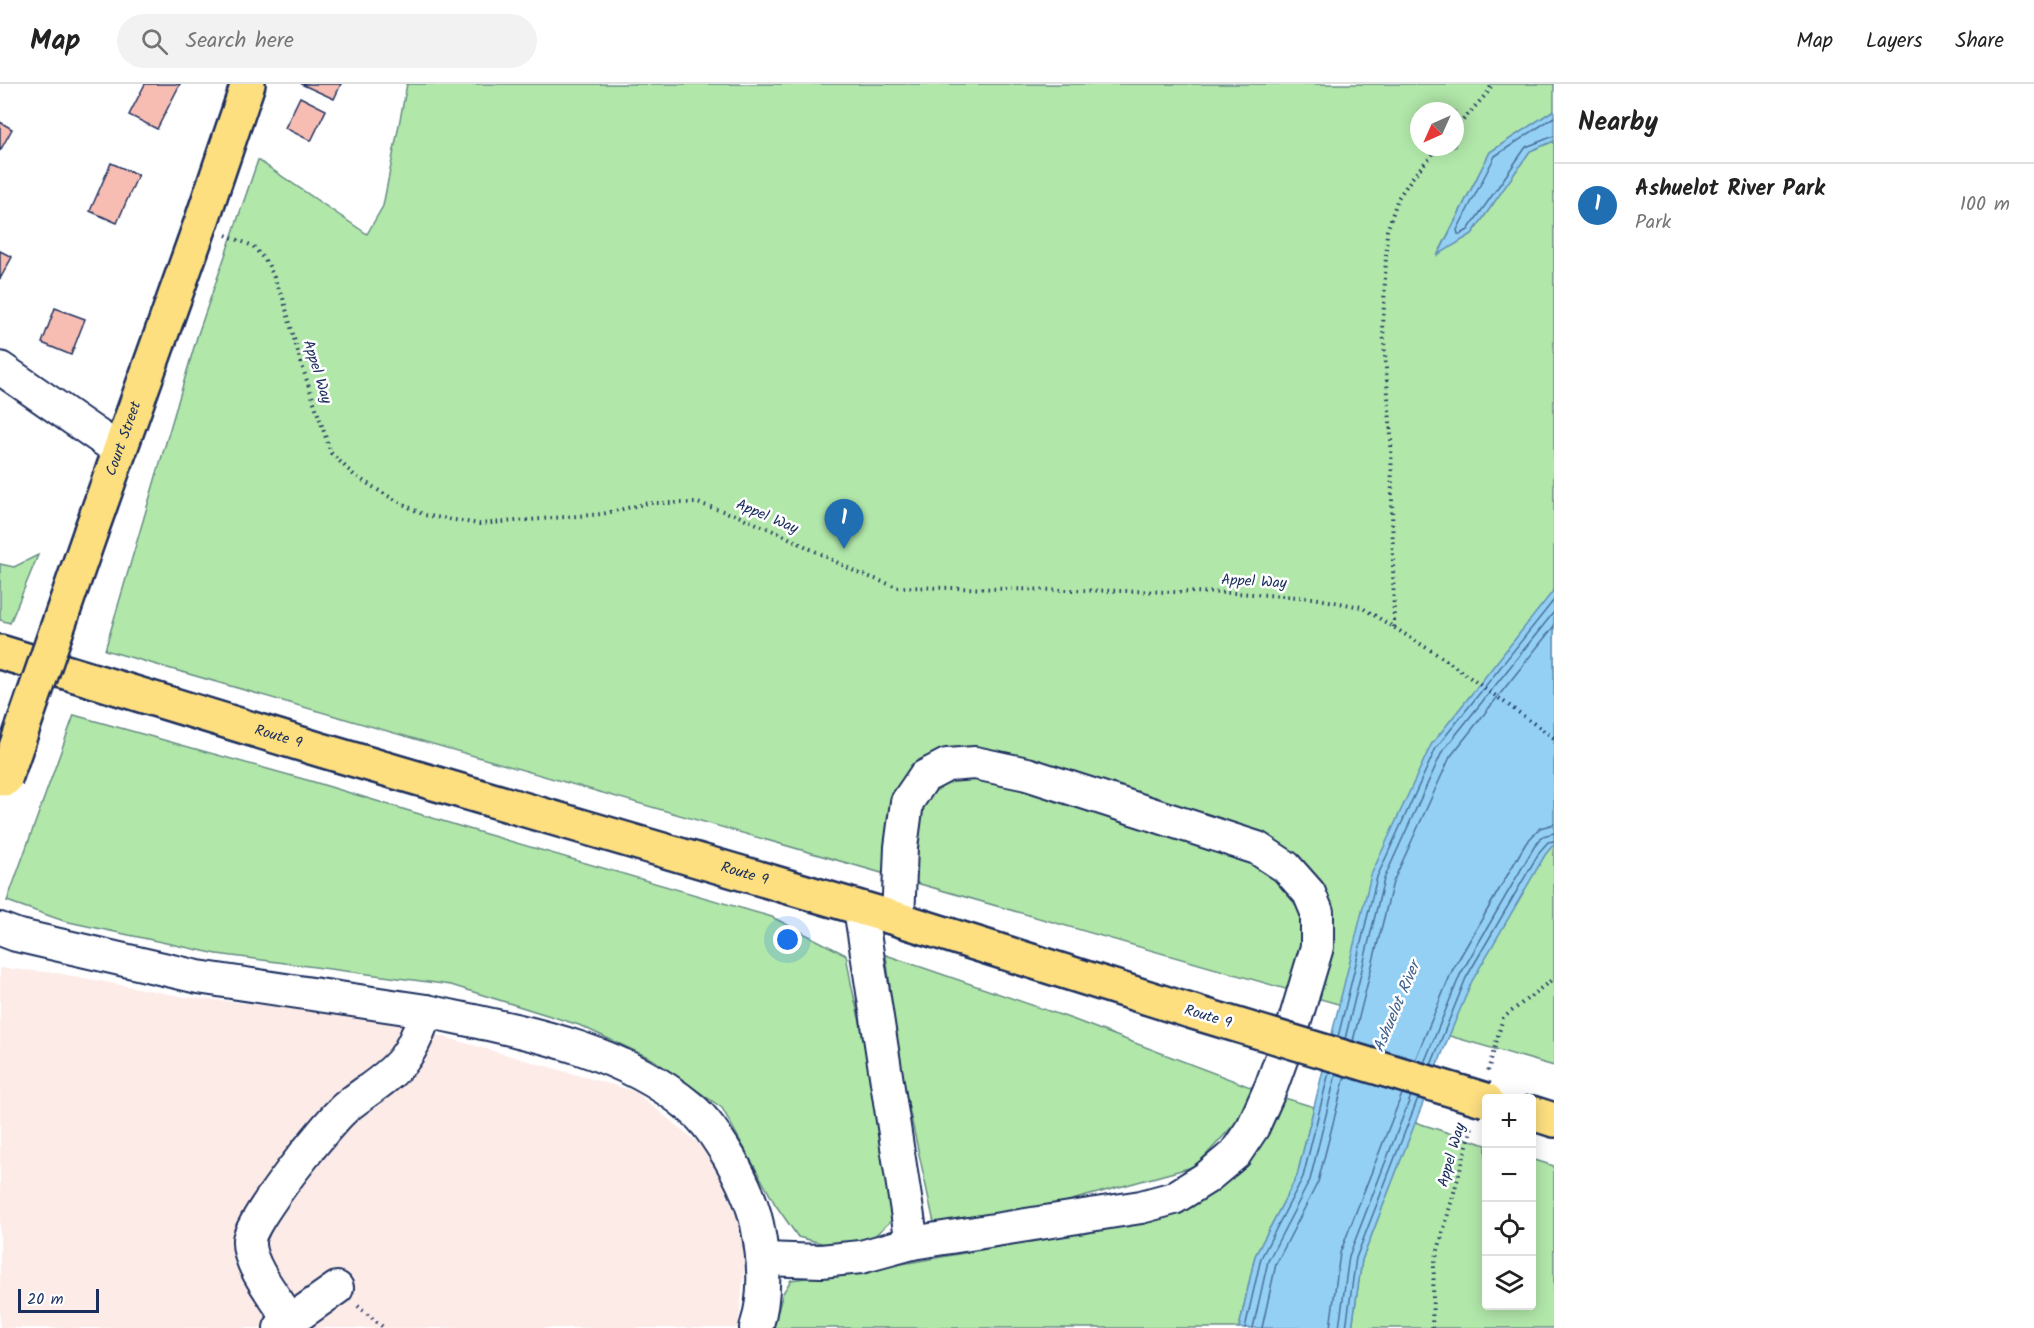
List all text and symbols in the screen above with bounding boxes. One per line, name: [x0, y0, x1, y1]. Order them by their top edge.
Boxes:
search box: [117, 14, 537, 68]
text: Map: [30, 19, 81, 64]
text: Search here: [186, 24, 294, 59]
icon: search: [138, 25, 171, 58]
text: Map: [1796, 25, 1833, 58]
text: Layers: [1866, 25, 1922, 58]
text: Share: [1955, 25, 2004, 58]
north arrow: [1410, 102, 1464, 156]
text: Nearby: [1578, 102, 1658, 144]
text: Ashuelot River Park: [1635, 172, 1825, 207]
text: 1: [1594, 189, 1601, 221]
text: 100 m: [1960, 189, 2010, 221]
text: Park: [1635, 207, 1671, 239]
street label: Appel Way: [296, 337, 338, 408]
street label: Court Street: [100, 398, 148, 479]
street label: Appel Way: [732, 493, 803, 541]
pin: 1: [824, 500, 864, 549]
street label: Appel Way: [1221, 568, 1288, 596]
street label: Route 9: [252, 718, 306, 756]
street label: Route 9: [718, 856, 772, 893]
your location: [773, 925, 802, 954]
water label: Ashuelot River: [1367, 954, 1429, 1056]
street label: Route 9: [1181, 998, 1235, 1036]
map controls: [1482, 1094, 1536, 1310]
button: +: [1482, 1094, 1536, 1148]
street label: Appel Way: [1431, 1119, 1473, 1190]
button: −: [1482, 1148, 1536, 1202]
button: locate: [1482, 1202, 1536, 1256]
button: layers: [1482, 1256, 1536, 1310]
scale bar: [18, 1286, 99, 1314]
text: 20 m: [27, 1287, 63, 1312]

